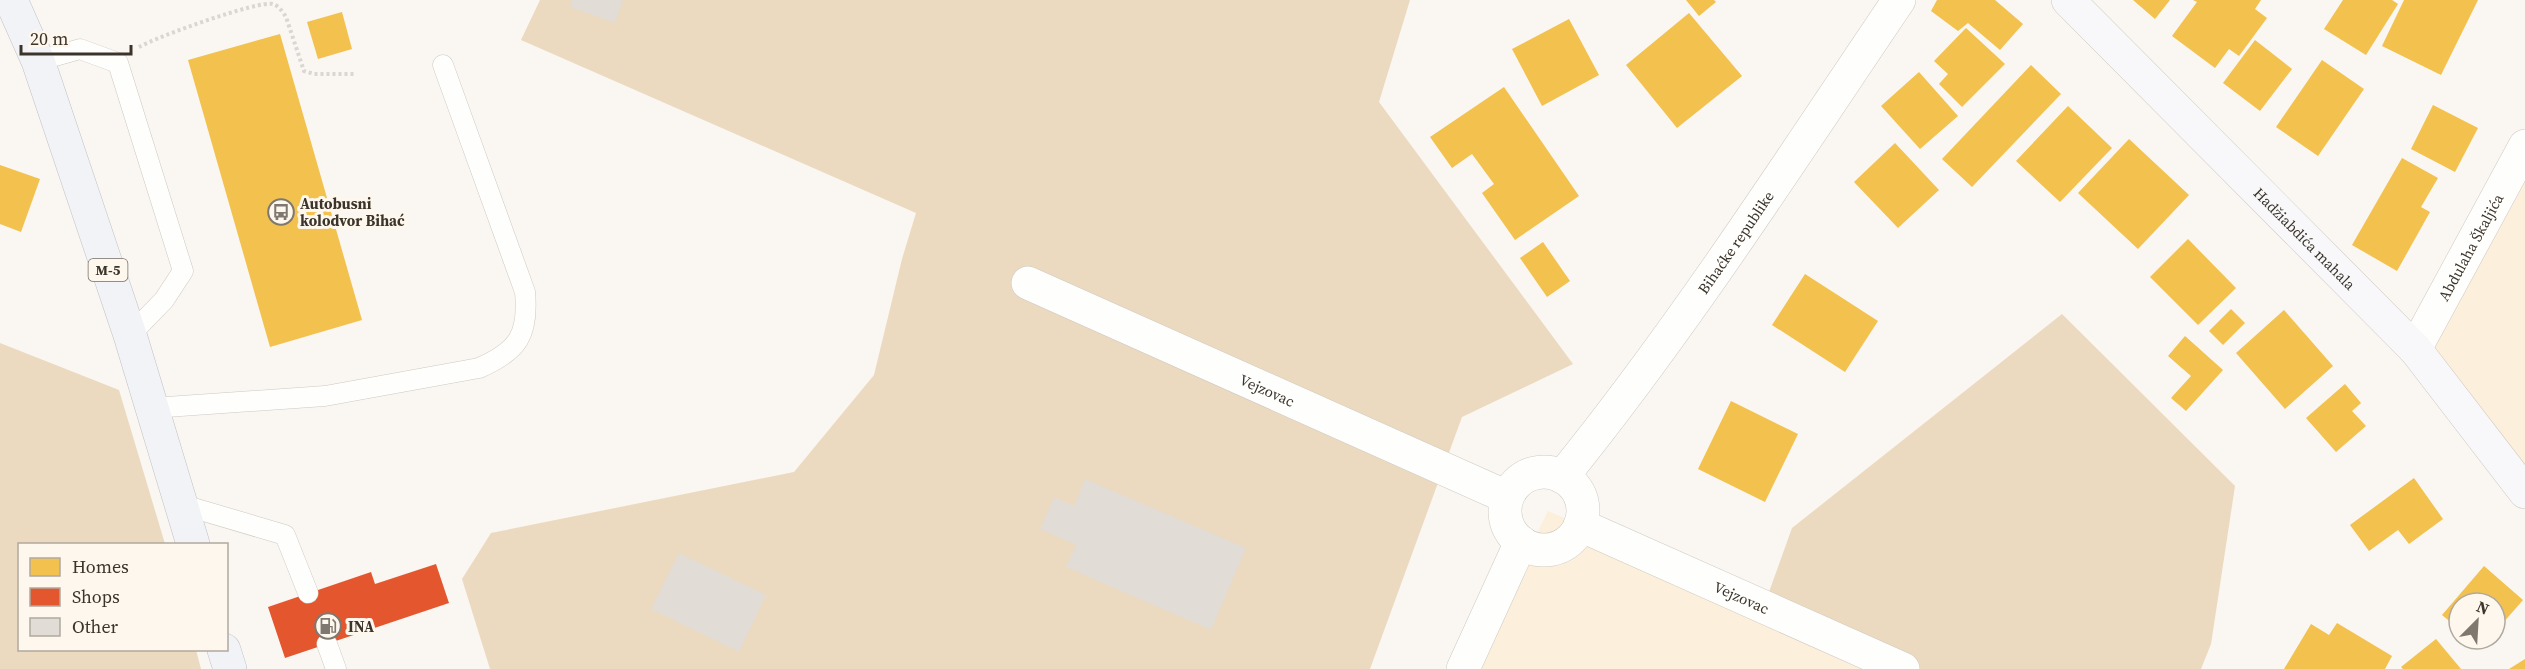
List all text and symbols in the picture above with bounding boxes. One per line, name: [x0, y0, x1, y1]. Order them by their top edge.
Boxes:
scale bar: [21, 18, 130, 56]
text: 20 m: [30, 26, 68, 51]
street label: Hadžiabdića mahala: [2249, 182, 2361, 294]
street label: Bihaćke republike: [1692, 186, 1779, 298]
street label: Abdulaha Škaljića: [2433, 189, 2508, 304]
place label: Autobusni kolodvor Bihać: [300, 193, 405, 231]
bus stop icon: Autobusni kolodvor Bihać: [266, 197, 296, 227]
road number: M-5: [88, 259, 128, 281]
street label: Vejzovac: [1236, 368, 1298, 411]
legend: [18, 543, 228, 651]
text: Homes: [72, 554, 129, 579]
street label: Vejzovac: [1711, 576, 1773, 619]
text: Shops: [72, 584, 120, 609]
north arrow: [2447, 591, 2507, 651]
text: N: [2473, 595, 2493, 620]
fuel station icon: INA: [313, 611, 343, 641]
text: Other: [72, 614, 119, 639]
place label: INA: [348, 616, 374, 637]

